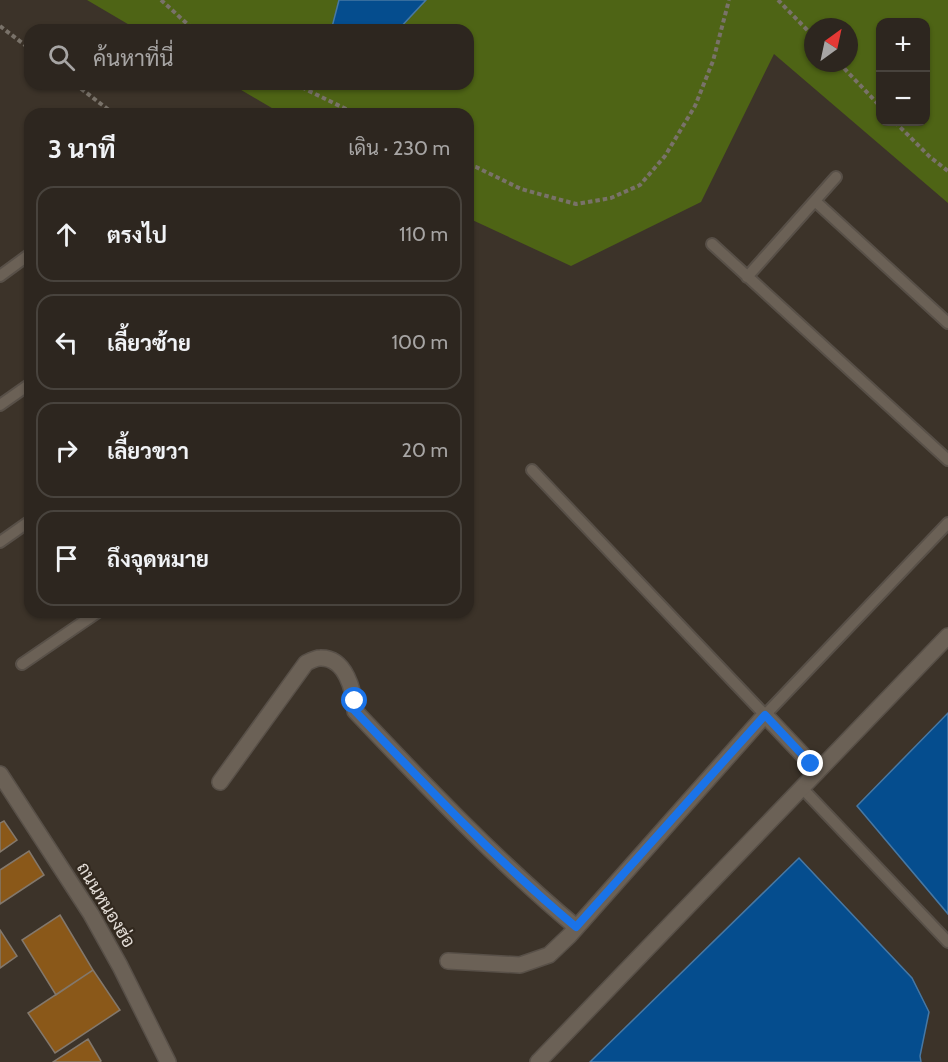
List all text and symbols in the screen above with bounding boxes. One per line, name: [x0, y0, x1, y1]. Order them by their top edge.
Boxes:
north arrow: [804, 18, 858, 72]
map controls: [876, 18, 930, 126]
button: +: [876, 18, 930, 72]
search box: [24, 24, 474, 90]
icon: search: [45, 41, 78, 74]
text: ค้นหาที่นี่: [93, 45, 173, 72]
button: −: [876, 72, 930, 126]
text: 3 นาที: [48, 133, 116, 165]
text: เดิน · 230 m: [348, 136, 450, 160]
icon: ahead: [50, 218, 83, 251]
text: ตรงไป: [107, 222, 167, 249]
text: 110 m: [399, 222, 448, 246]
icon: left: [50, 326, 83, 359]
text: เลี้ยวซ้าย: [107, 330, 191, 357]
text: 100 m: [392, 330, 448, 354]
icon: right: [50, 434, 83, 467]
text: เลี้ยวขวา: [107, 438, 189, 465]
text: 20 m: [402, 438, 448, 462]
icon: arrive: [50, 542, 83, 575]
text: ถึงจุดหมาย: [107, 546, 209, 573]
route start: [341, 687, 367, 713]
route end: [797, 750, 823, 776]
street label: ถนนหนองฮ่อ: [72, 858, 141, 952]

